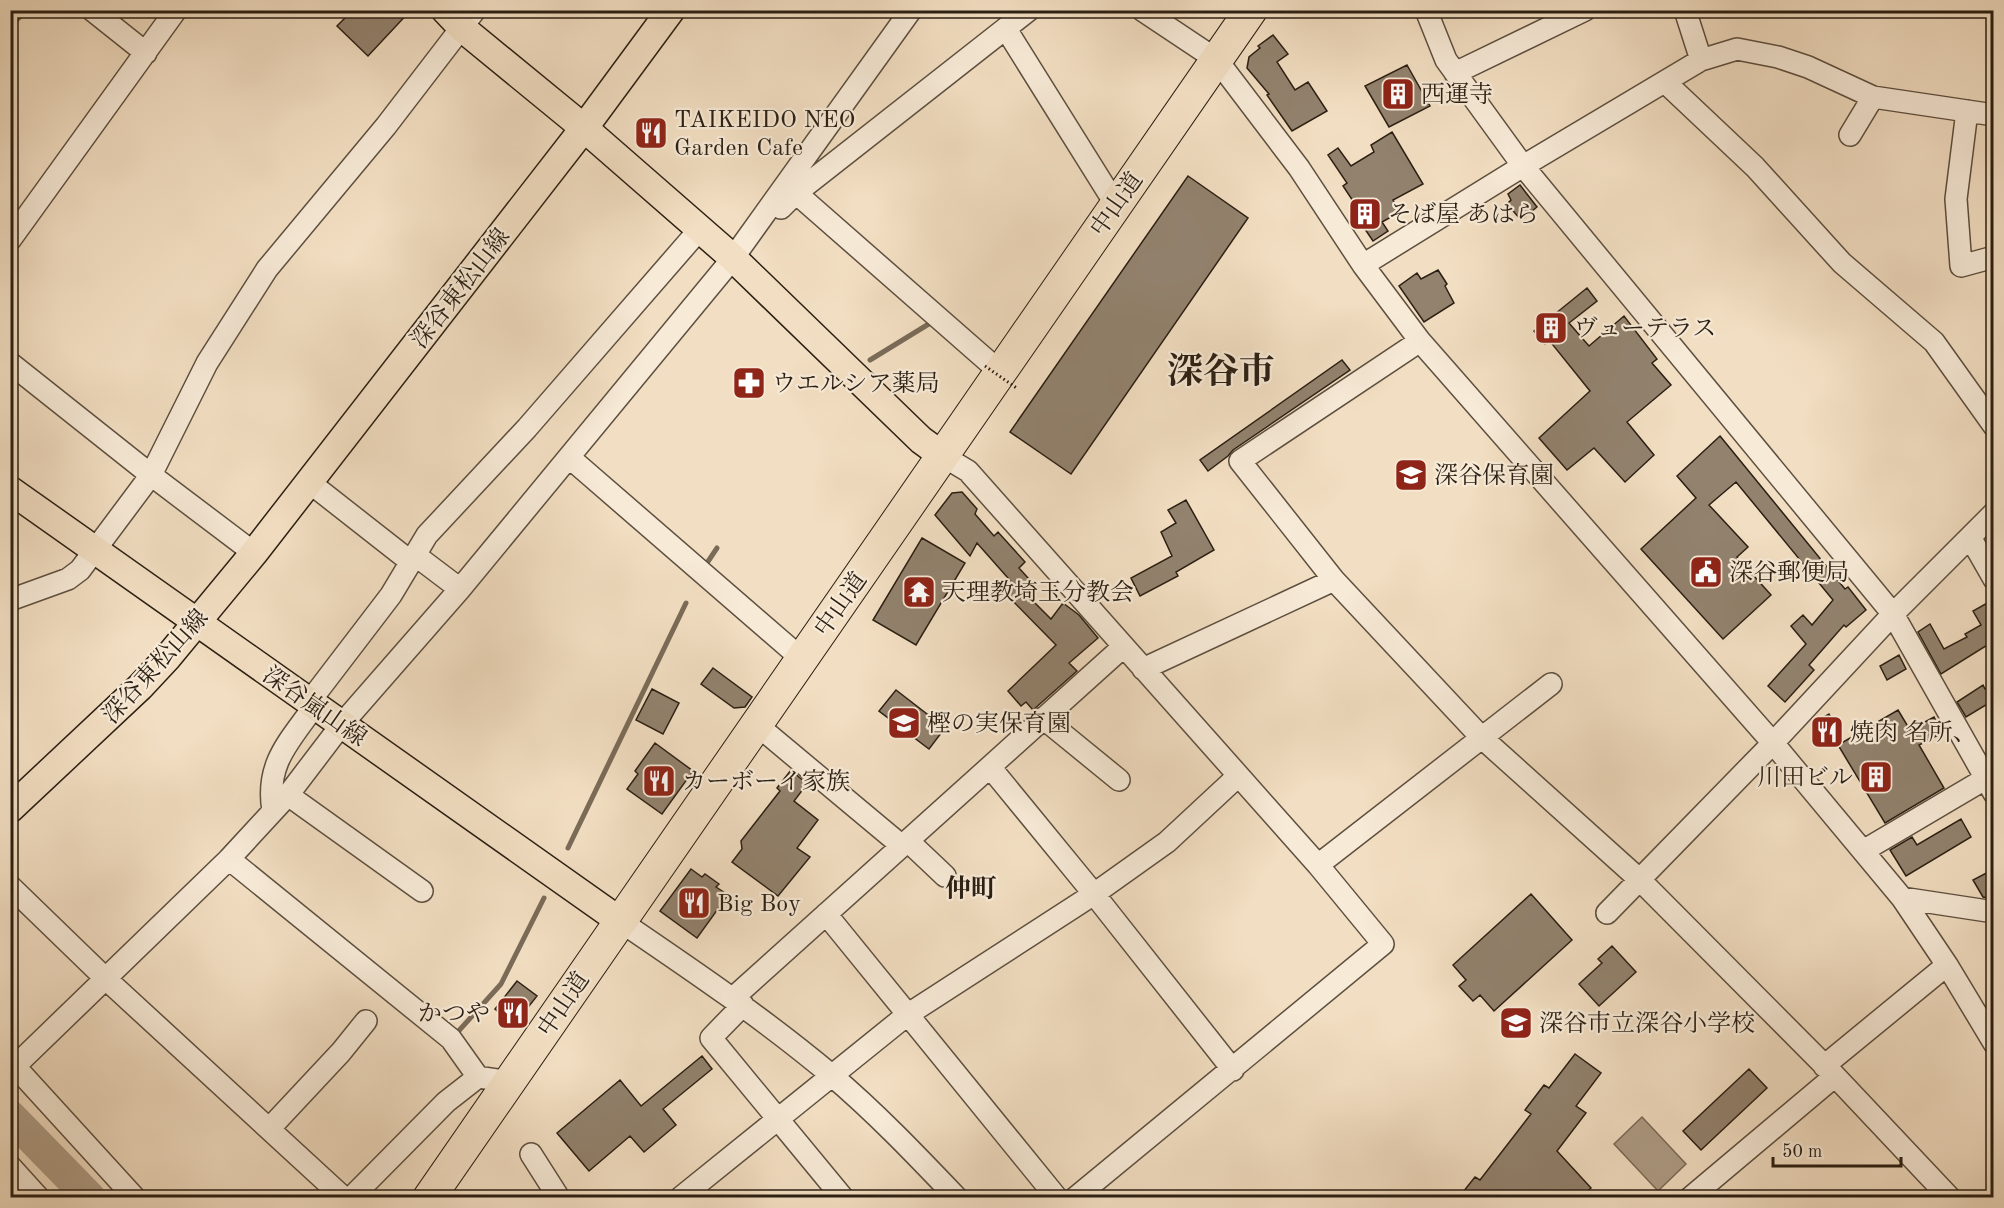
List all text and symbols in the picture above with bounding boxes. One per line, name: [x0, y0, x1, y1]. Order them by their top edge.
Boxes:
building icon: 西運寺: [1380, 76, 1416, 112]
place label: 西運寺: [1421, 81, 1493, 108]
place label: TAIKEIDO NEO Garden Cafe: [674, 109, 855, 161]
restaurant icon: TAIKEIDO NEO Garden Cafe: [633, 115, 669, 151]
street label: 中山道: [1085, 167, 1148, 242]
building icon: そば屋 あはら: [1347, 196, 1383, 232]
place label: そば屋 あはら: [1388, 202, 1539, 228]
street label: 深谷東松山線: [405, 223, 515, 353]
building icon: ヴューテラス: [1533, 310, 1569, 346]
place label: ヴューテラス: [1574, 316, 1716, 342]
district label: 深谷市: [1167, 352, 1275, 392]
pharmacy icon: ウエルシア薬局: [731, 365, 767, 401]
place label: ウエルシア薬局: [772, 370, 939, 397]
school or university icon: 深谷保育園: [1393, 457, 1429, 493]
place label: 深谷保育園: [1434, 462, 1554, 489]
public building icon: 深谷郵便局: [1688, 554, 1724, 590]
place label: 深谷郵便局: [1729, 559, 1849, 586]
street label: 中山道: [809, 567, 872, 642]
temple icon: 天理教埼玉分教会: [901, 574, 937, 610]
place label: 天理教埼玉分教会: [942, 579, 1134, 606]
street label: 深谷東松山線: [97, 604, 214, 729]
street label: 深谷嵐山線: [258, 661, 372, 752]
school or university icon: 樫の実保育園: [886, 705, 922, 741]
place label: 樫の実保育園: [927, 710, 1071, 737]
restaurant icon: 焼肉 名所、: [1809, 714, 1845, 750]
place label: 焼肉 名所、: [1850, 719, 1977, 746]
building icon: 川田ビル: [1858, 759, 1894, 795]
restaurant icon: カーボーイ家族: [641, 763, 677, 799]
place label: 川田ビル: [1757, 766, 1853, 791]
place label: カーボーイ家族: [682, 768, 850, 795]
district label: 仲町: [945, 874, 997, 903]
restaurant icon: Big Boy: [676, 885, 712, 921]
place label: Big Boy: [717, 893, 801, 917]
street label: 中山道: [532, 967, 595, 1042]
restaurant icon: かつや: [495, 995, 531, 1031]
place label: かつや: [418, 1002, 490, 1027]
school or university icon: 深谷市立深谷小学校: [1498, 1005, 1534, 1041]
place label: 深谷市立深谷小学校: [1539, 1010, 1755, 1037]
scale bar: [1773, 1130, 1900, 1168]
text: 50 m: [1782, 1143, 1822, 1161]

